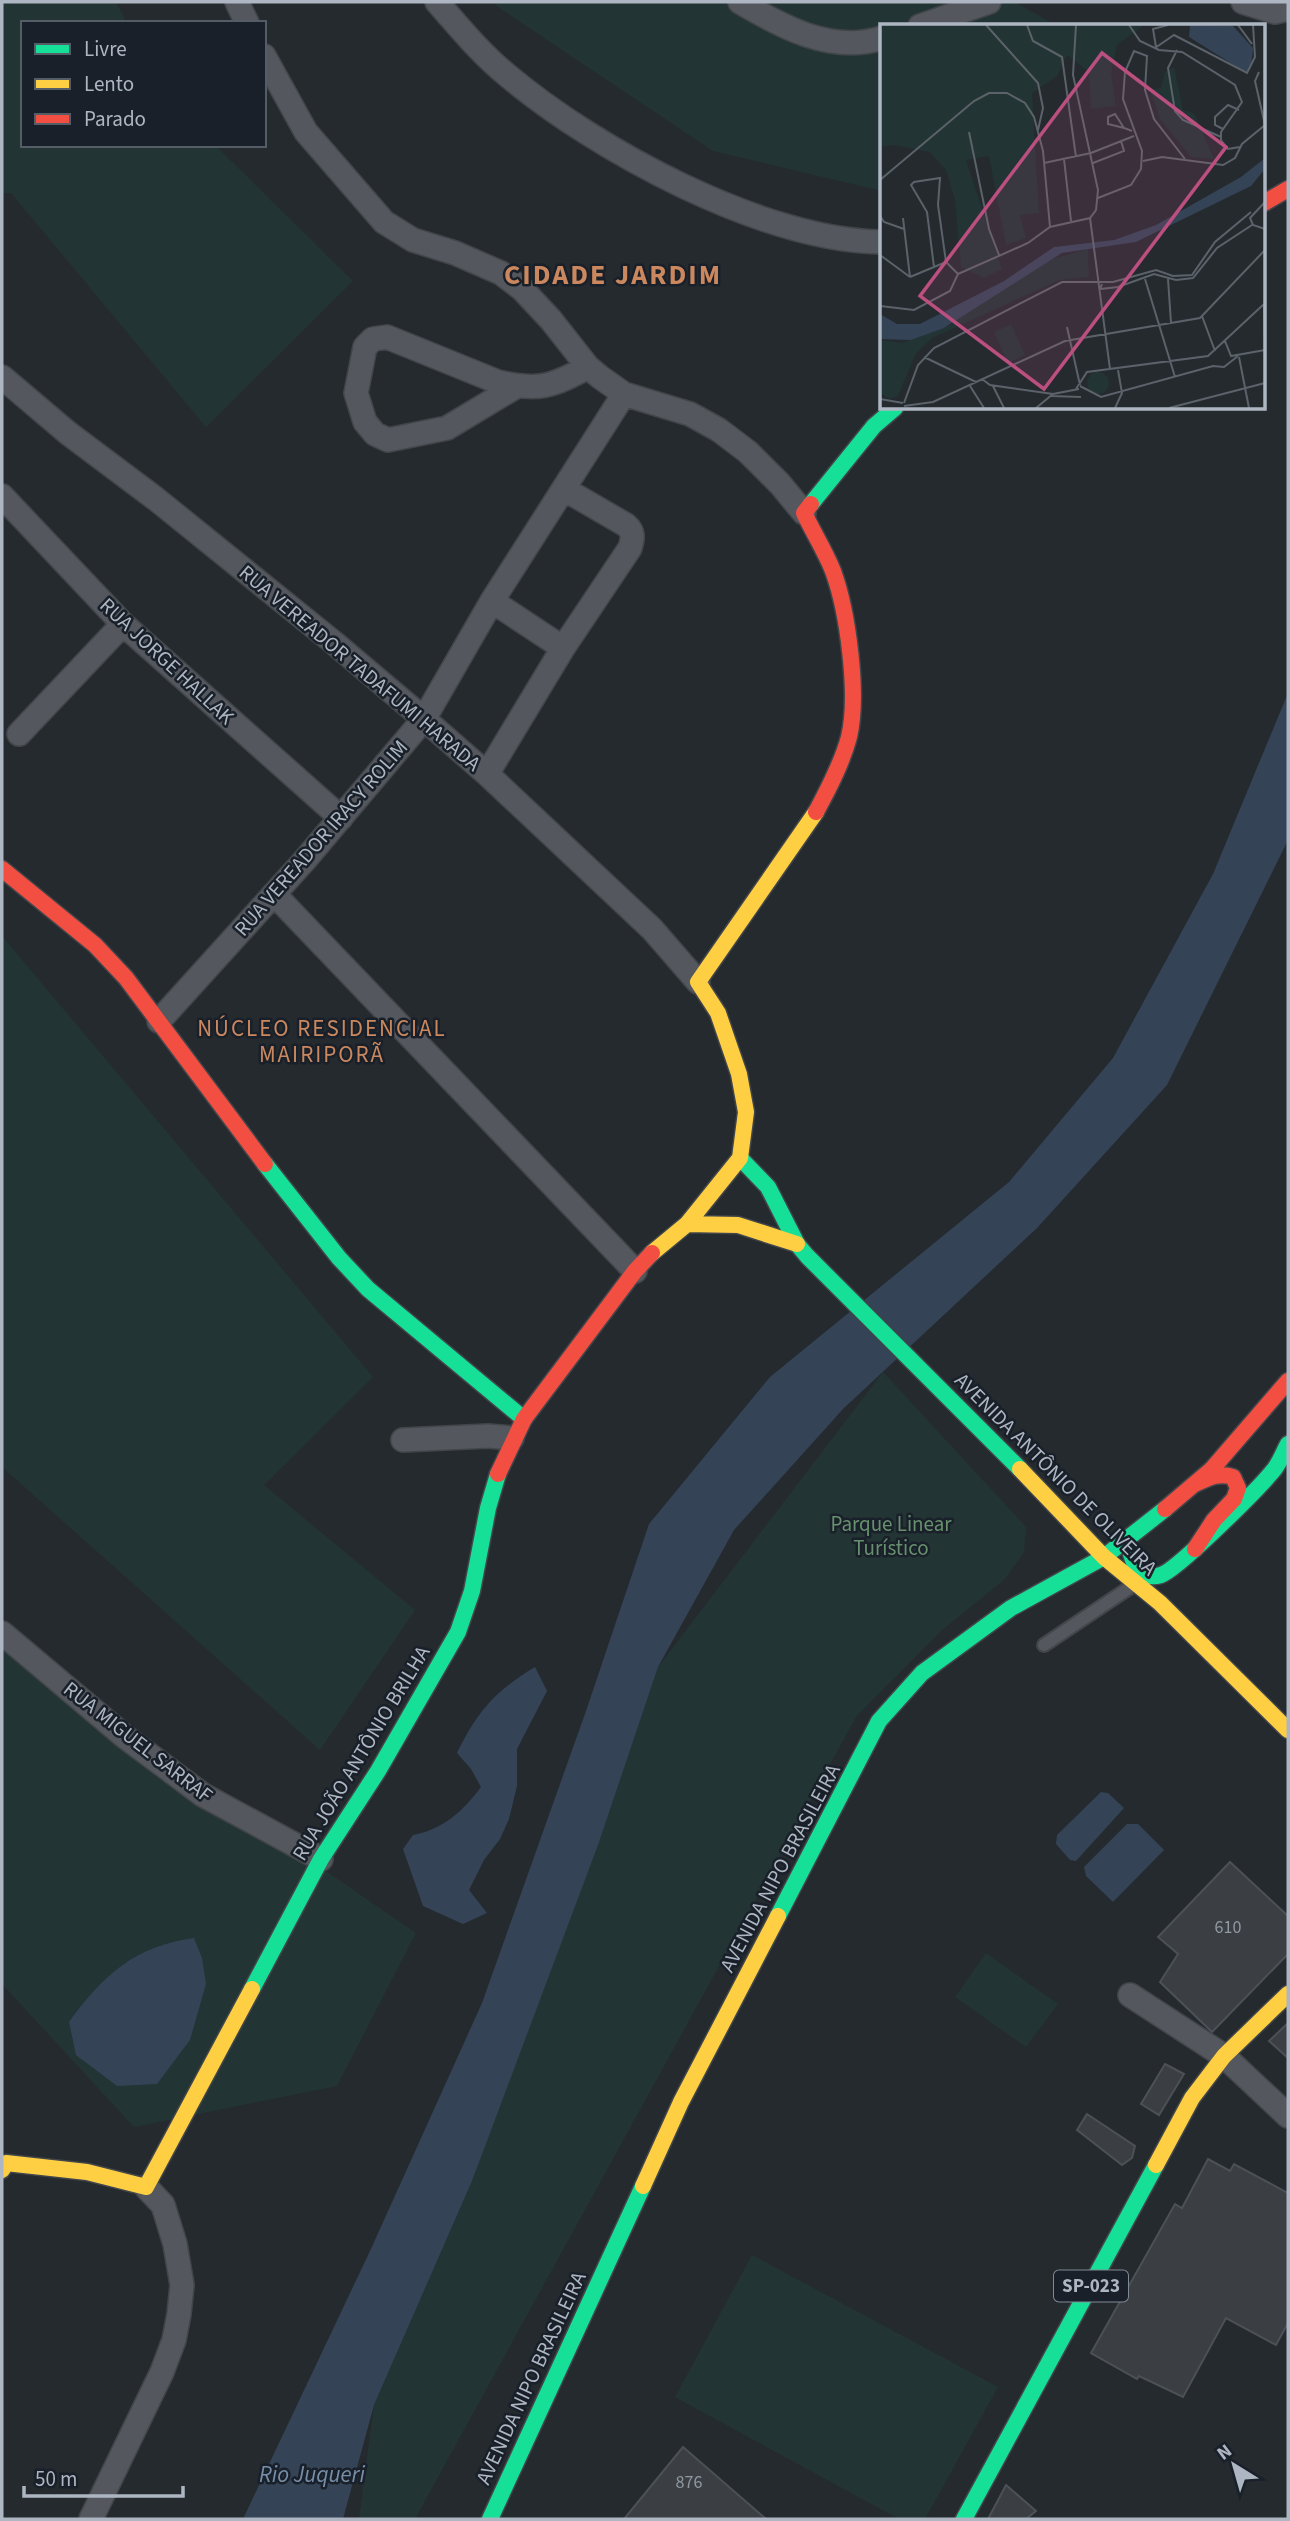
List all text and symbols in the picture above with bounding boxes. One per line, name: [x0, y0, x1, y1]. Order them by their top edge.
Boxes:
legend: [21, 21, 266, 147]
inset map: [880, 24, 1266, 410]
text: Livre: [84, 34, 127, 64]
text: Lento: [84, 69, 134, 99]
text: Parado: [84, 104, 146, 134]
district label: CIDADE JARDIM: [504, 255, 722, 295]
street label: RUA VEREADOR TADAFUMI HARADA: [233, 558, 488, 779]
street label: RUA JORGE HALLAK: [93, 591, 241, 732]
street label: RUA VEREADOR IRACY ROLIM: [227, 733, 415, 943]
district label: NÚCLEO RESIDENCIAL MAIRIPORÃ: [197, 1012, 447, 1071]
street label: AVENIDA ANTÔNIO DE OLIVEIRA: [948, 1366, 1165, 1583]
park label: Parque Linear Turístico: [830, 1509, 952, 1563]
street label: RUA JOÃO ANTÔNIO BRILHA: [285, 1639, 438, 1866]
street label: RUA MIGUEL SARRAF: [57, 1674, 219, 1810]
street label: AVENIDA NIPO BRASILEIRA: [712, 1758, 848, 1977]
house number: 610: [1215, 1915, 1241, 1940]
street label: AVENIDA NIPO BRASILEIRA: [468, 2266, 594, 2489]
road number: SP-023: [1054, 2270, 1128, 2302]
north arrow: [1199, 2430, 1269, 2500]
text: N: [1211, 2438, 1238, 2467]
scale bar: [24, 2454, 184, 2498]
water label: Rio Juqueri: [259, 2458, 365, 2491]
text: 50 m: [35, 2464, 77, 2494]
house number: 876: [676, 2470, 702, 2495]

